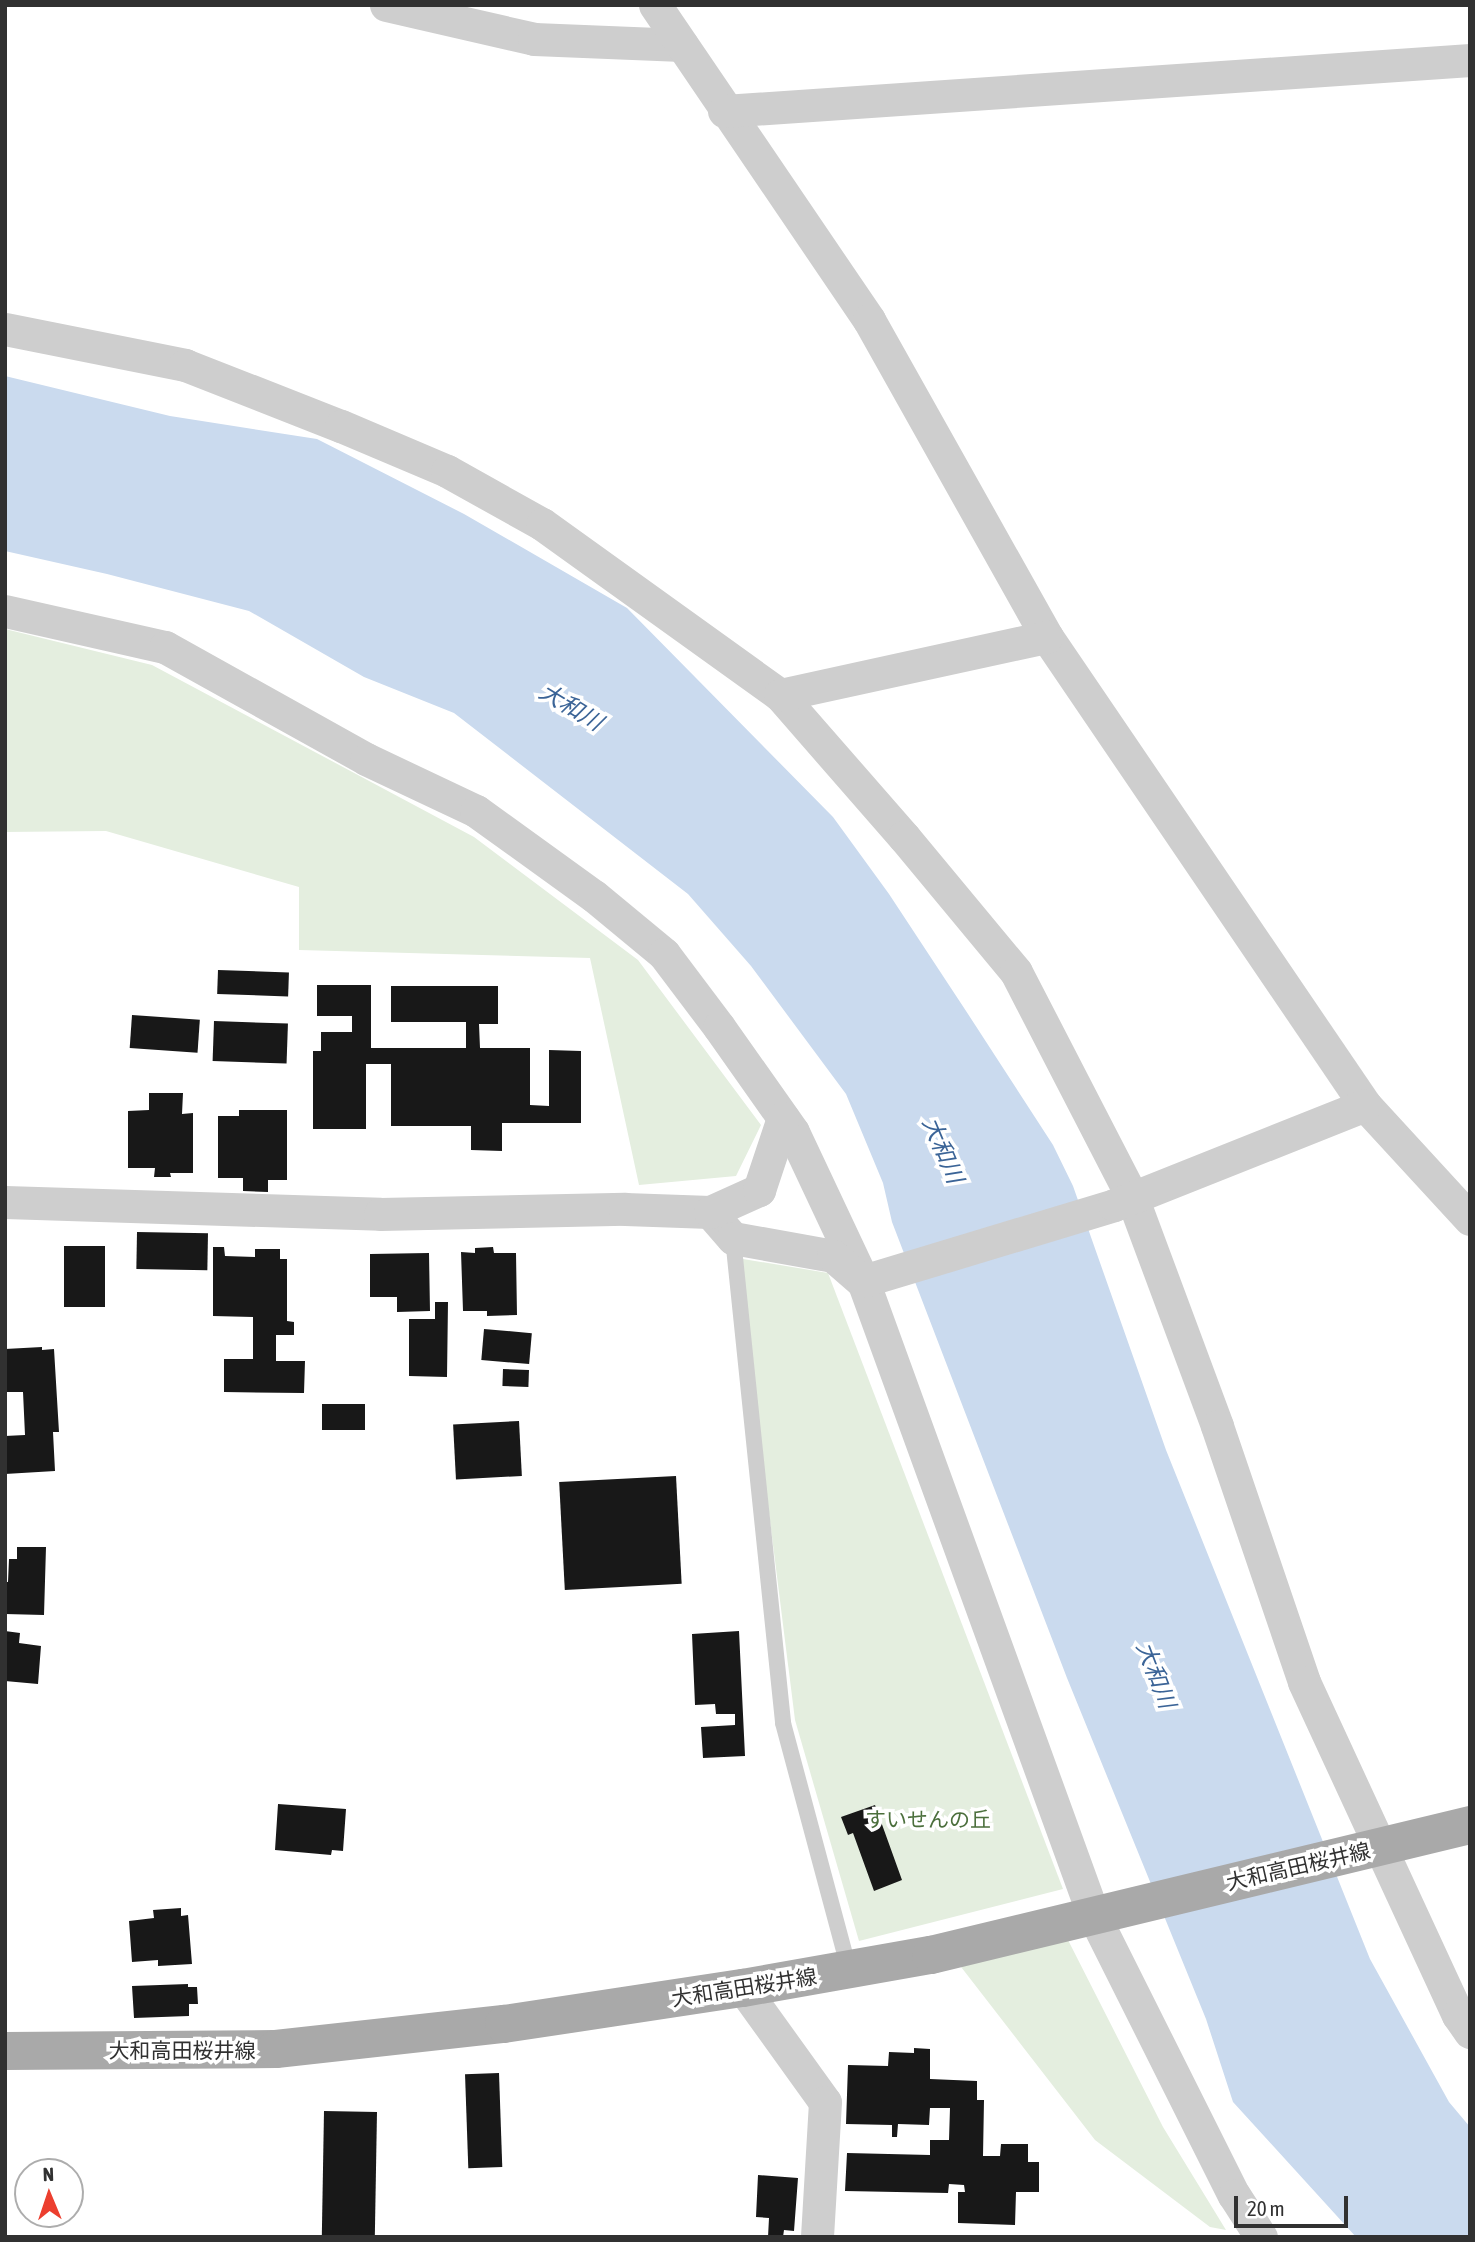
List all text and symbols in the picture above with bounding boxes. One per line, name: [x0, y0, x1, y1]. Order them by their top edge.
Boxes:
water label: 大和川: [534, 677, 608, 737]
water label: 大和川: [917, 1113, 969, 1187]
water label: 大和川: [1131, 1638, 1181, 1712]
park label: すいせんの丘: [865, 1806, 991, 1832]
street label: 大和高田桜井線: [1224, 1837, 1372, 1895]
street label: 大和高田桜井線: [669, 1963, 819, 2011]
street label: 大和高田桜井線: [109, 2037, 255, 2063]
north arrow: [14, 2158, 84, 2228]
text: N: [42, 2163, 54, 2185]
scale bar: [1237, 2182, 1351, 2226]
text: 20 m: [1247, 2196, 1285, 2220]

